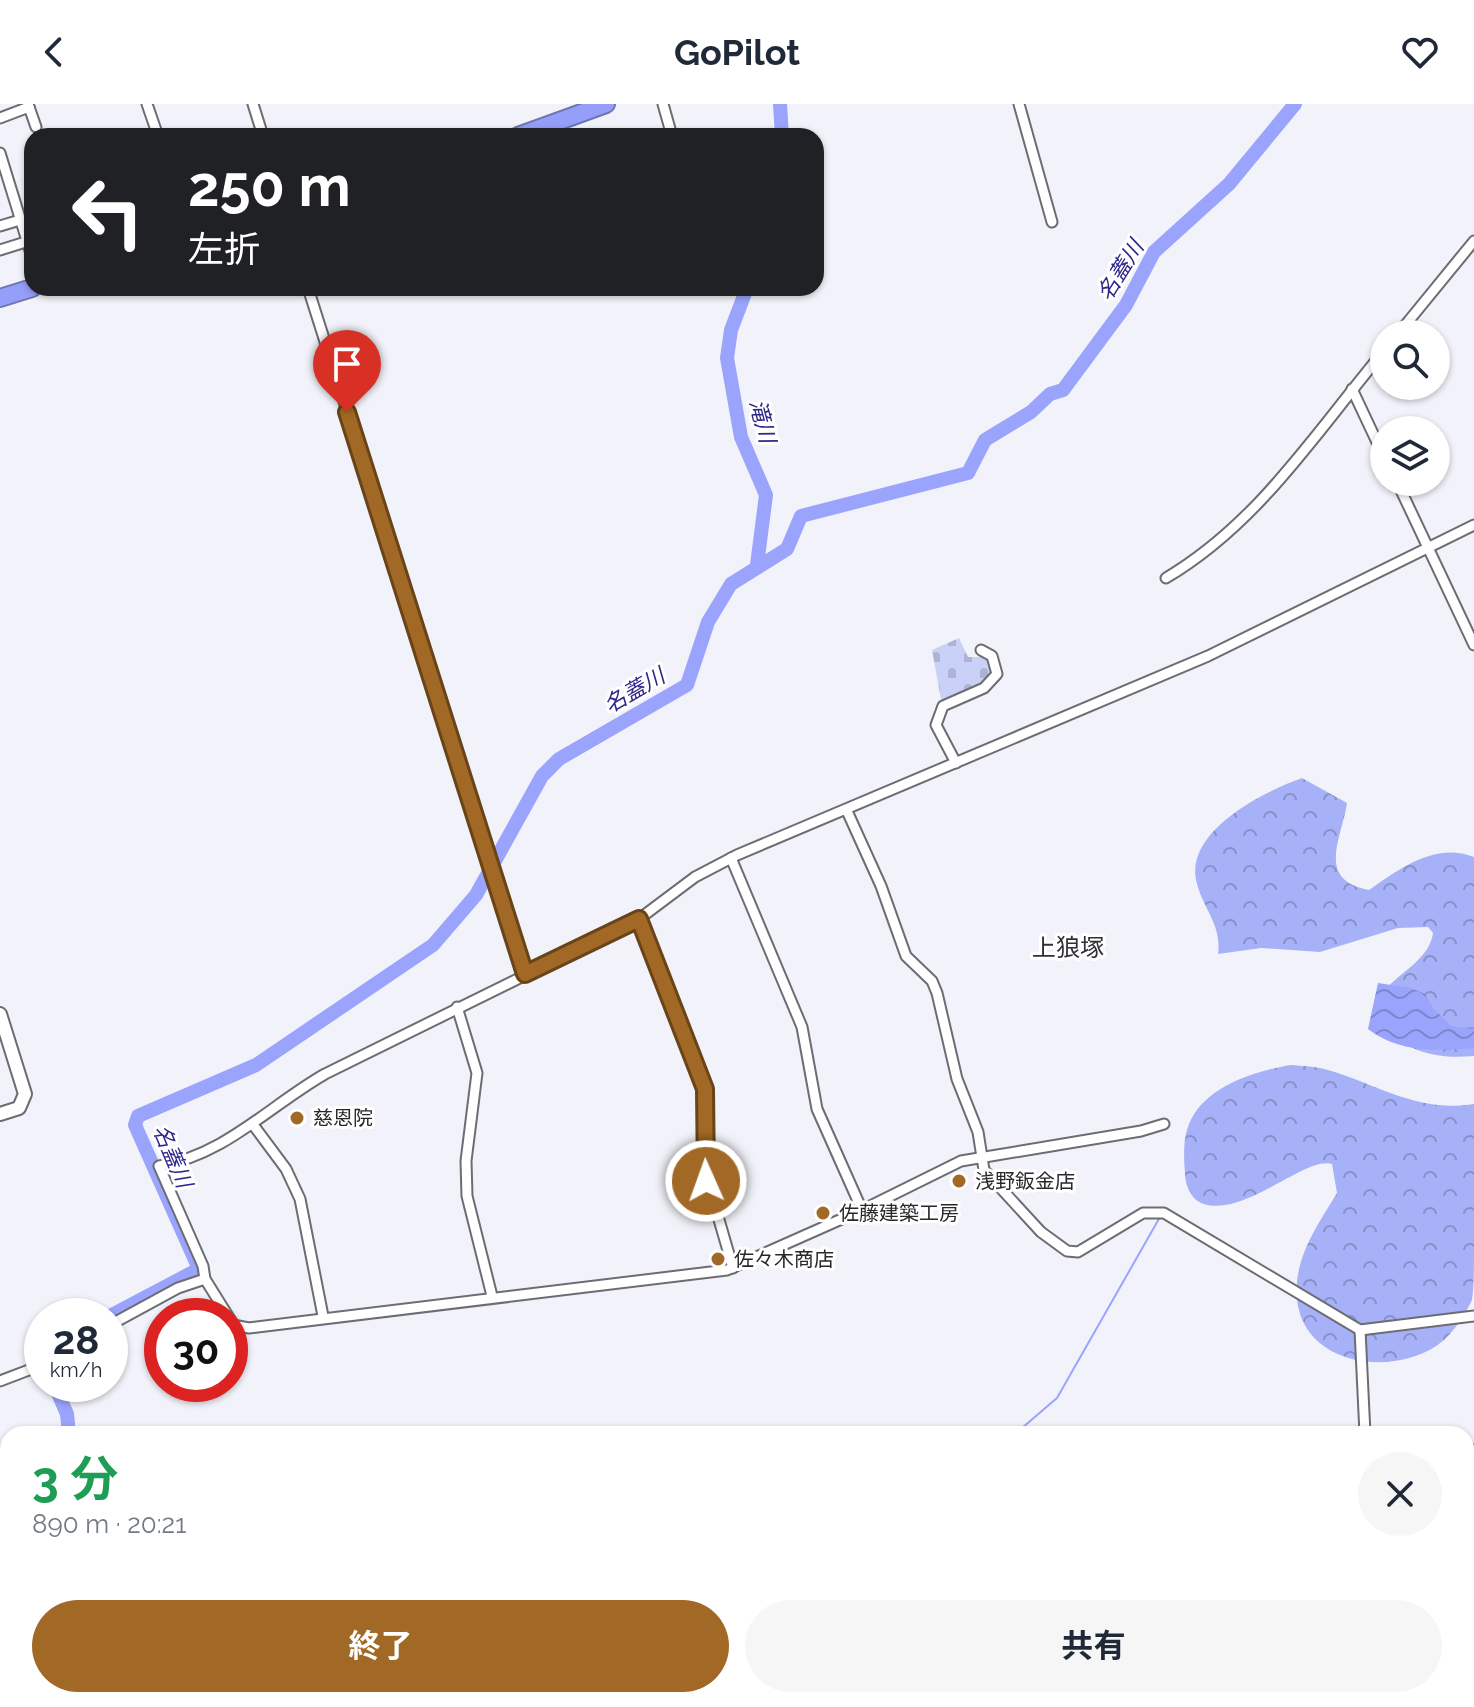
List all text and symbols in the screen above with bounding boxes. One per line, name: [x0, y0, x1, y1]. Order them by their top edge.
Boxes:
icon: back: [32, 30, 76, 74]
icon: heart: [1398, 30, 1442, 74]
text: GoPilot: [674, 31, 800, 73]
text: 250 m: [188, 153, 351, 219]
icon: left: [56, 160, 160, 264]
text: 左折: [188, 228, 260, 270]
water label: 名蓋川: [1091, 233, 1150, 305]
map controls: [1370, 320, 1450, 496]
button: search: [1370, 320, 1450, 400]
pin: [313, 330, 381, 412]
icon: arrive: [325, 342, 369, 386]
water label: 滝川: [745, 396, 782, 448]
button: layers: [1370, 416, 1450, 496]
water label: 名蓋川: [599, 661, 671, 718]
district label: 上狼塚: [1032, 933, 1104, 962]
place label: 慈恩院: [313, 1106, 373, 1130]
marker: 慈恩院: [288, 1109, 306, 1127]
water label: 名蓋川: [148, 1121, 199, 1193]
position arrow: [664, 1139, 748, 1223]
place label: 浅野鈑金店: [975, 1169, 1075, 1193]
marker: 浅野鈑金店: [950, 1172, 968, 1190]
place label: 佐藤建築工房: [839, 1201, 959, 1225]
marker: 佐藤建築工房: [814, 1204, 832, 1222]
place label: 佐々木商店: [734, 1247, 834, 1271]
marker: 佐々木商店: [709, 1250, 727, 1268]
speed limit sign: 30: [144, 1298, 248, 1402]
text: 28: [53, 1316, 99, 1363]
text: km/h: [50, 1358, 102, 1382]
text: 3 分: [32, 1451, 118, 1507]
button: close: [1358, 1452, 1442, 1536]
text: 890 m · 20:21: [32, 1509, 186, 1539]
button: 終了: [32, 1600, 729, 1692]
button: 共有: [745, 1600, 1442, 1692]

